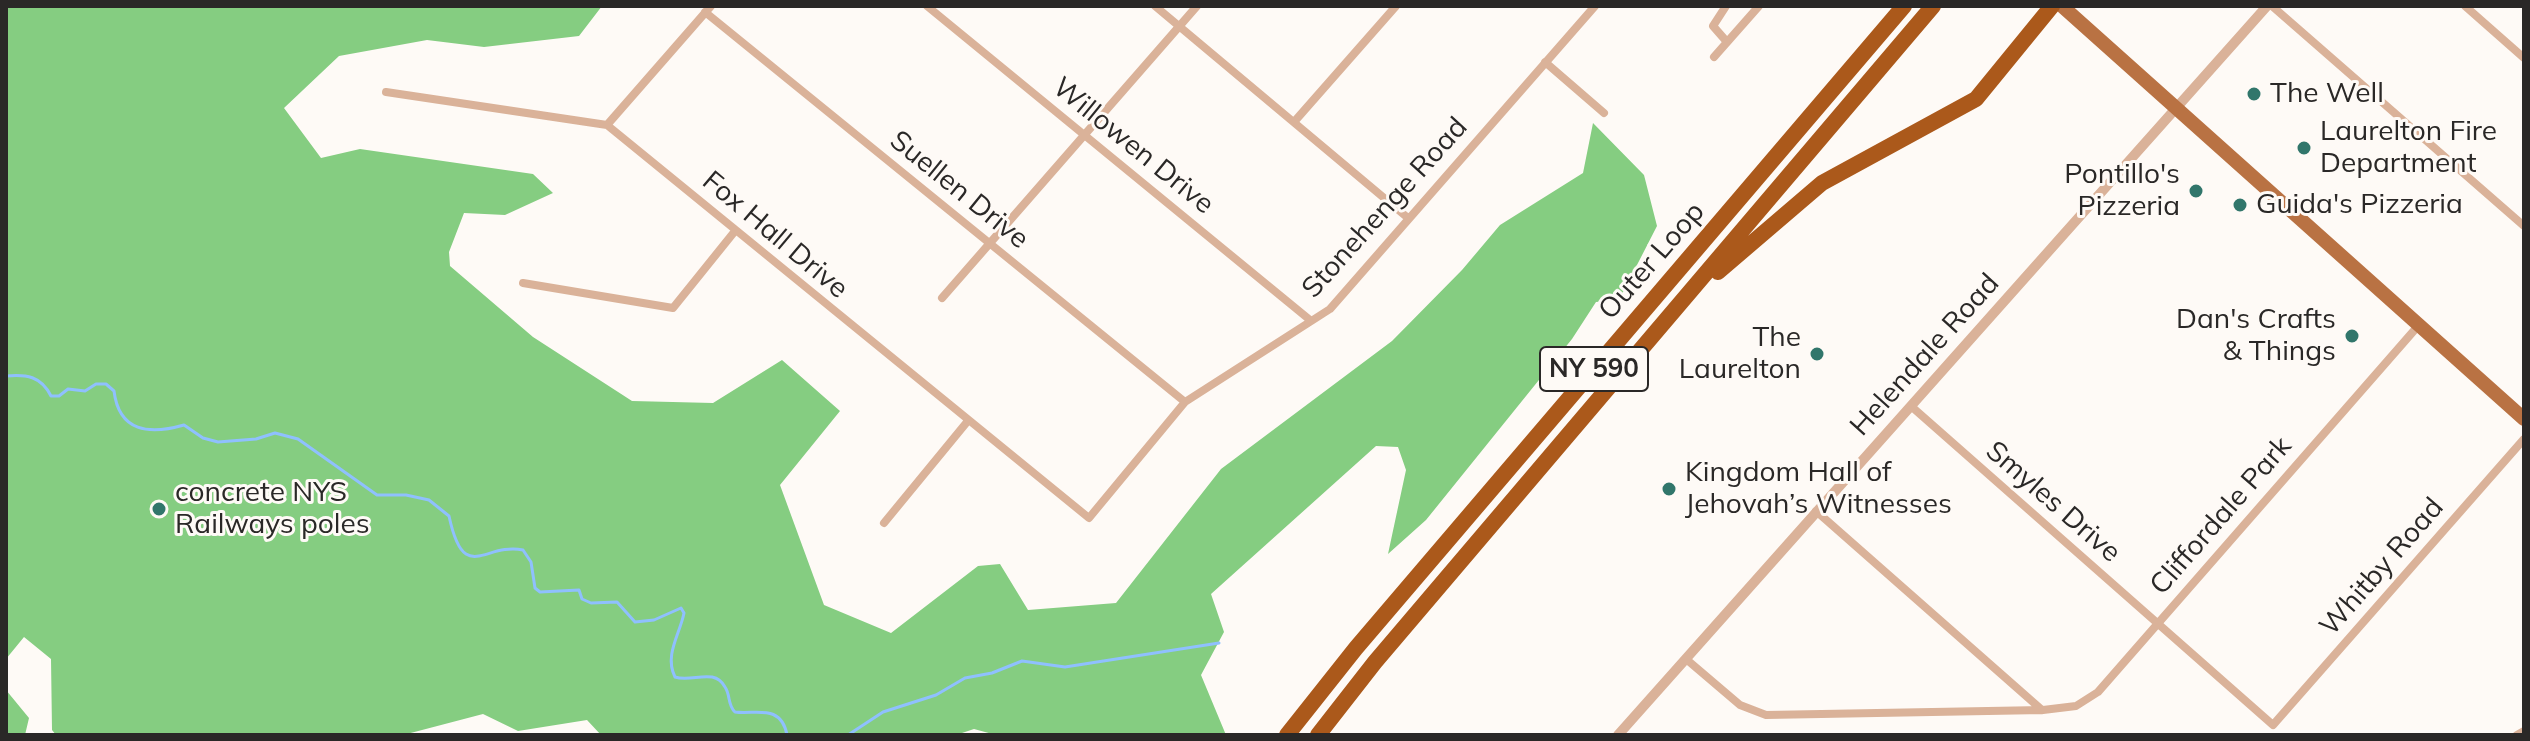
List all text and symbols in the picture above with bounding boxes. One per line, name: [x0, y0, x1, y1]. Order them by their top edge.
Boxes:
street label: Willowen Drive: [1046, 71, 1220, 221]
place label: The Well: [2270, 77, 2384, 111]
marker: The Well: [2245, 85, 2263, 103]
street label: Stonehenge Road: [1295, 111, 1475, 305]
place label: Laurelton Fire Department: [2320, 115, 2497, 181]
street label: Suellen Drive: [883, 124, 1035, 256]
marker: Laurelton Fire Department: [2295, 139, 2313, 157]
place label: Pontillo's Pizzeria: [2064, 158, 2180, 224]
street label: Fox Hall Drive: [695, 164, 855, 306]
marker: Pontillo's Pizzeria: [2187, 182, 2205, 200]
place label: Guida's Pizzeria: [2256, 188, 2463, 222]
street label: Outer Loop: [1592, 196, 1712, 326]
marker: Guida's Pizzeria: [2231, 196, 2249, 214]
street label: Helendale Road: [1843, 267, 2007, 443]
place label: Dan's Crafts & Things: [2176, 303, 2336, 369]
place label: The Laurelton: [1679, 321, 1801, 387]
marker: Dan's Crafts & Things: [2343, 327, 2361, 345]
marker: The Laurelton: [1808, 345, 1826, 363]
road number: NY 590: [1540, 347, 1648, 391]
street label: Cliffordale Park: [2143, 430, 2299, 602]
street label: Smyles Drive: [1979, 434, 2127, 570]
place label: Kingdom Hall of Jehovah’s Witnesses: [1685, 456, 1952, 522]
place label: concrete NYS Railways poles: [175, 476, 370, 542]
marker: Kingdom Hall of Jehovah’s Witnesses: [1660, 480, 1678, 498]
street label: Whitby Road: [2313, 491, 2451, 643]
marker: concrete NYS Railways poles: [150, 500, 168, 518]

